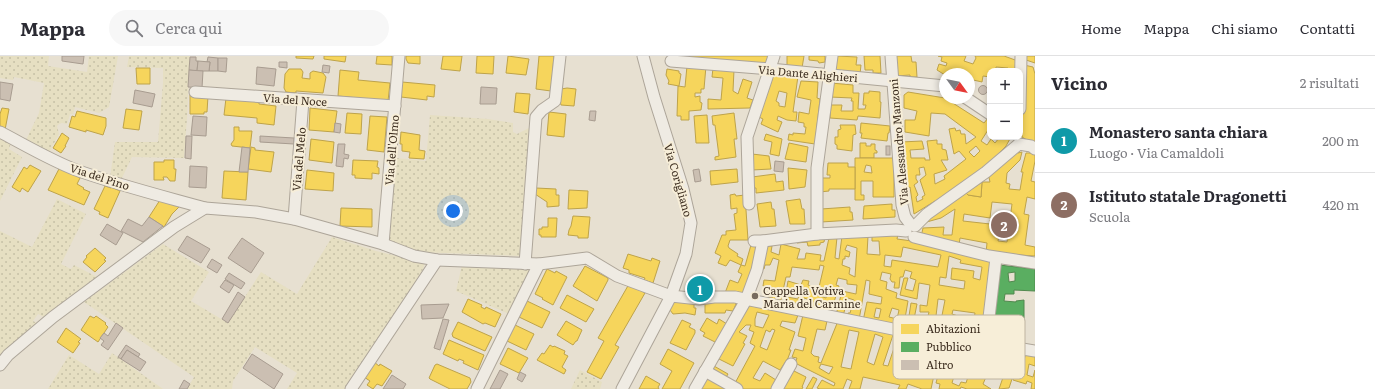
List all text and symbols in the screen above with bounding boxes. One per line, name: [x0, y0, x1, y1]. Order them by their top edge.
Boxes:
search box: [109, 10, 389, 46]
text: Mappa: [20, 14, 85, 42]
text: Cerca qui: [155, 16, 222, 39]
icon: search: [123, 17, 145, 39]
text: Home: [1081, 18, 1121, 38]
text: Mappa: [1143, 18, 1189, 38]
text: Chi siamo: [1211, 18, 1278, 38]
text: Contatti: [1300, 18, 1355, 38]
street label: Via Dante Alighieri: [757, 61, 859, 85]
north arrow: [939, 68, 975, 104]
map controls: [987, 68, 1023, 140]
button: +: [987, 68, 1023, 104]
text: Vicino: [1051, 70, 1108, 95]
text: 2 risultati: [1300, 73, 1359, 92]
street label: Via Alessandro Manzoni: [884, 78, 911, 206]
street label: Via del Noce: [263, 89, 328, 109]
button: −: [987, 104, 1023, 140]
street label: Via dell'Olmo: [380, 114, 402, 186]
text: Monastero santa chiara: [1089, 120, 1268, 143]
street label: Via del Melo: [287, 126, 309, 192]
text: 1: [1061, 131, 1067, 150]
text: 200 m: [1322, 131, 1359, 150]
street label: Via Corigliano: [661, 141, 697, 219]
text: Luogo · Via Camaldoli: [1089, 143, 1224, 162]
street label: Via del Pino: [68, 159, 132, 193]
text: Istituto statale Dragonetti: [1089, 184, 1287, 207]
text: 2: [1061, 195, 1067, 214]
text: 420 m: [1323, 195, 1359, 214]
your location: [443, 201, 463, 221]
text: Scuola: [1089, 207, 1130, 226]
pin: 2: [991, 210, 1017, 240]
pin: 1: [687, 274, 713, 304]
place label: Cappella Votiva Maria del Carmine: [763, 282, 861, 311]
marker: Cappella Votiva Maria del Carmine: [750, 291, 760, 301]
legend: [893, 315, 1025, 379]
text: Abitazioni: [926, 320, 981, 336]
text: Pubblico: [926, 338, 971, 354]
text: Altro: [926, 356, 953, 372]

